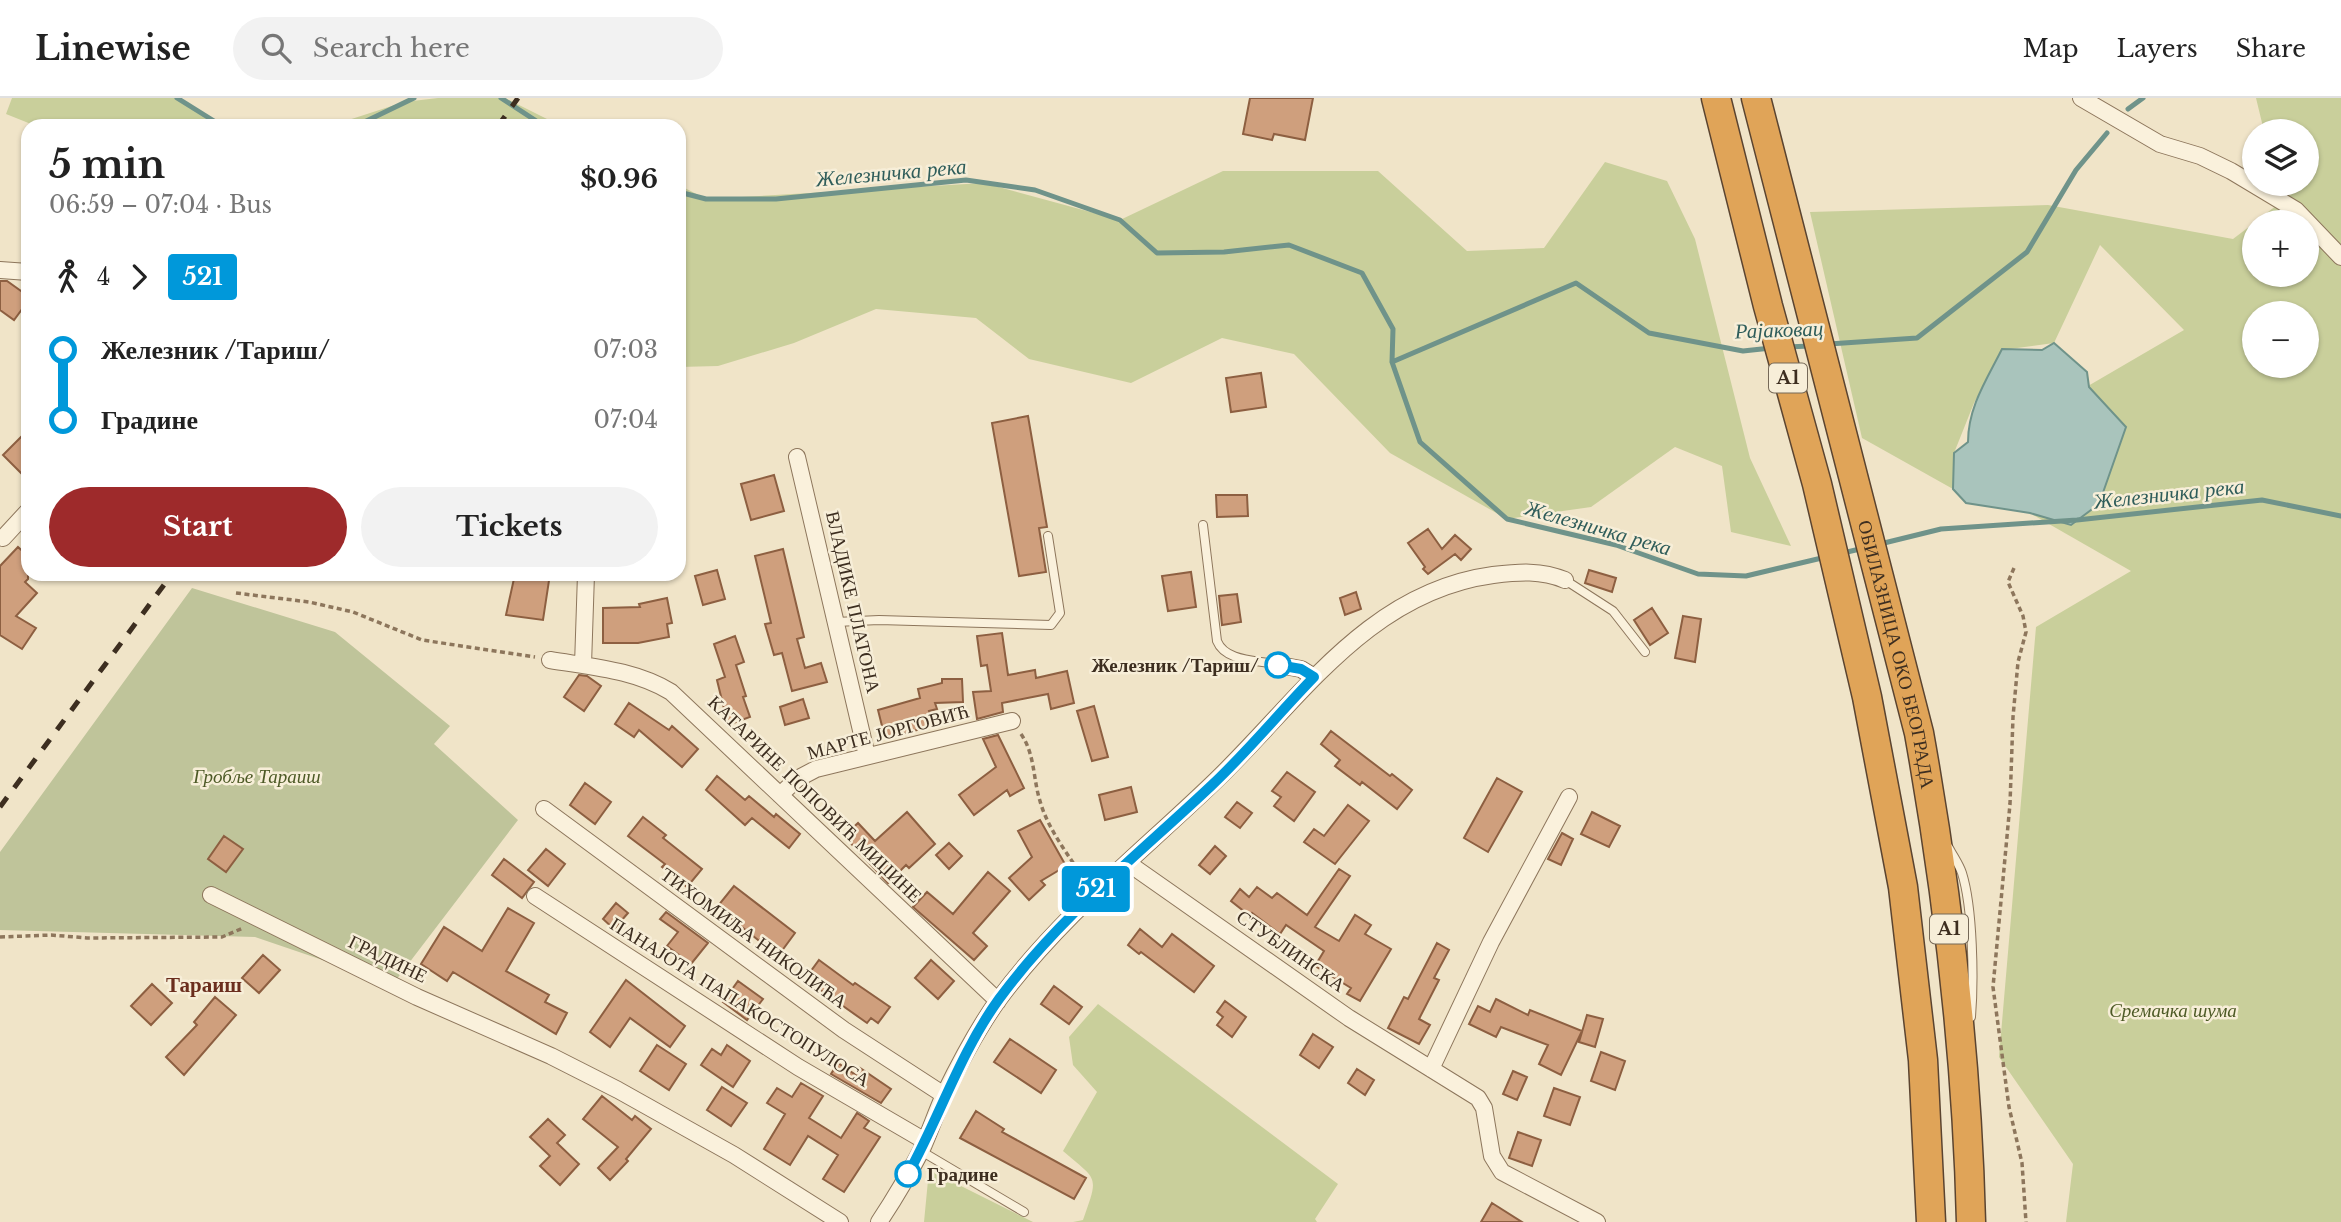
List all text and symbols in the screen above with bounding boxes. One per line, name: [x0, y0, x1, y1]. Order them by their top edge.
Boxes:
search box: [233, 17, 723, 80]
text: Linewise: [35, 28, 191, 69]
icon: search: [257, 29, 295, 67]
text: Search here: [313, 32, 470, 64]
text: Map: [2023, 34, 2079, 63]
text: Layers: [2117, 34, 2198, 63]
text: Share: [2236, 34, 2306, 63]
map controls: [2242, 119, 2319, 378]
button: layers: [2242, 119, 2319, 196]
text: 5 min: [49, 141, 165, 188]
water label: Железничка река: [814, 153, 967, 193]
text: $0.96: [580, 163, 658, 195]
text: 06:59 – 07:04 · Bus: [49, 191, 272, 219]
button: +: [2242, 210, 2319, 287]
icon: walk: [49, 258, 87, 296]
icon: forward: [120, 258, 158, 296]
text: 521: [182, 262, 223, 291]
text: 4: [97, 263, 110, 291]
button: −: [2242, 301, 2319, 378]
water label: Рајаковац: [1733, 315, 1824, 345]
text: Железник /Тариш/: [101, 334, 330, 366]
text: 07:03: [593, 336, 658, 364]
road number: A1: [1769, 364, 1807, 392]
text: Градине: [101, 404, 198, 436]
text: 07:04: [594, 406, 658, 434]
water label: Железничка река: [2092, 473, 2245, 515]
button: Start: [49, 487, 347, 567]
button: Tickets: [361, 487, 658, 567]
water label: Железничка река: [1521, 494, 1674, 561]
street label: ВЛАДИКЕ ПЛАТОНА: [821, 509, 885, 696]
street label: ОБИЛАЗНИЦА ОКО БЕОГРАДА: [1853, 518, 1940, 790]
marker: Железник /Тариш/: [1265, 652, 1291, 678]
place label: Железник /Тариш/: [1092, 654, 1259, 677]
street label: КАТАРИНЕ ПОПОВИЋ МИЏИНЕ: [703, 691, 927, 907]
street label: МАРТЕ ЈОРГОВИЋ: [805, 699, 971, 765]
park label: Гробље Тараиш: [192, 765, 321, 788]
street label: ТИХОМИЉА НИКОЛИЋА: [656, 863, 852, 1014]
line badge: 521: [1056, 866, 1136, 912]
text: 521: [1076, 874, 1116, 903]
street label: СТУБЛИНСКА: [1232, 905, 1350, 997]
street label: ПАНАЈОТА ПАПАКОСТОПУЛОСА: [606, 912, 874, 1092]
road number: A1: [1930, 914, 1968, 944]
street label: ГРАДИНЕ: [345, 930, 431, 988]
district label: Тараиш: [166, 972, 242, 998]
park label: Сремачка шума: [2109, 999, 2237, 1022]
marker: Градине: [895, 1161, 921, 1187]
place label: Градине: [927, 1163, 998, 1186]

